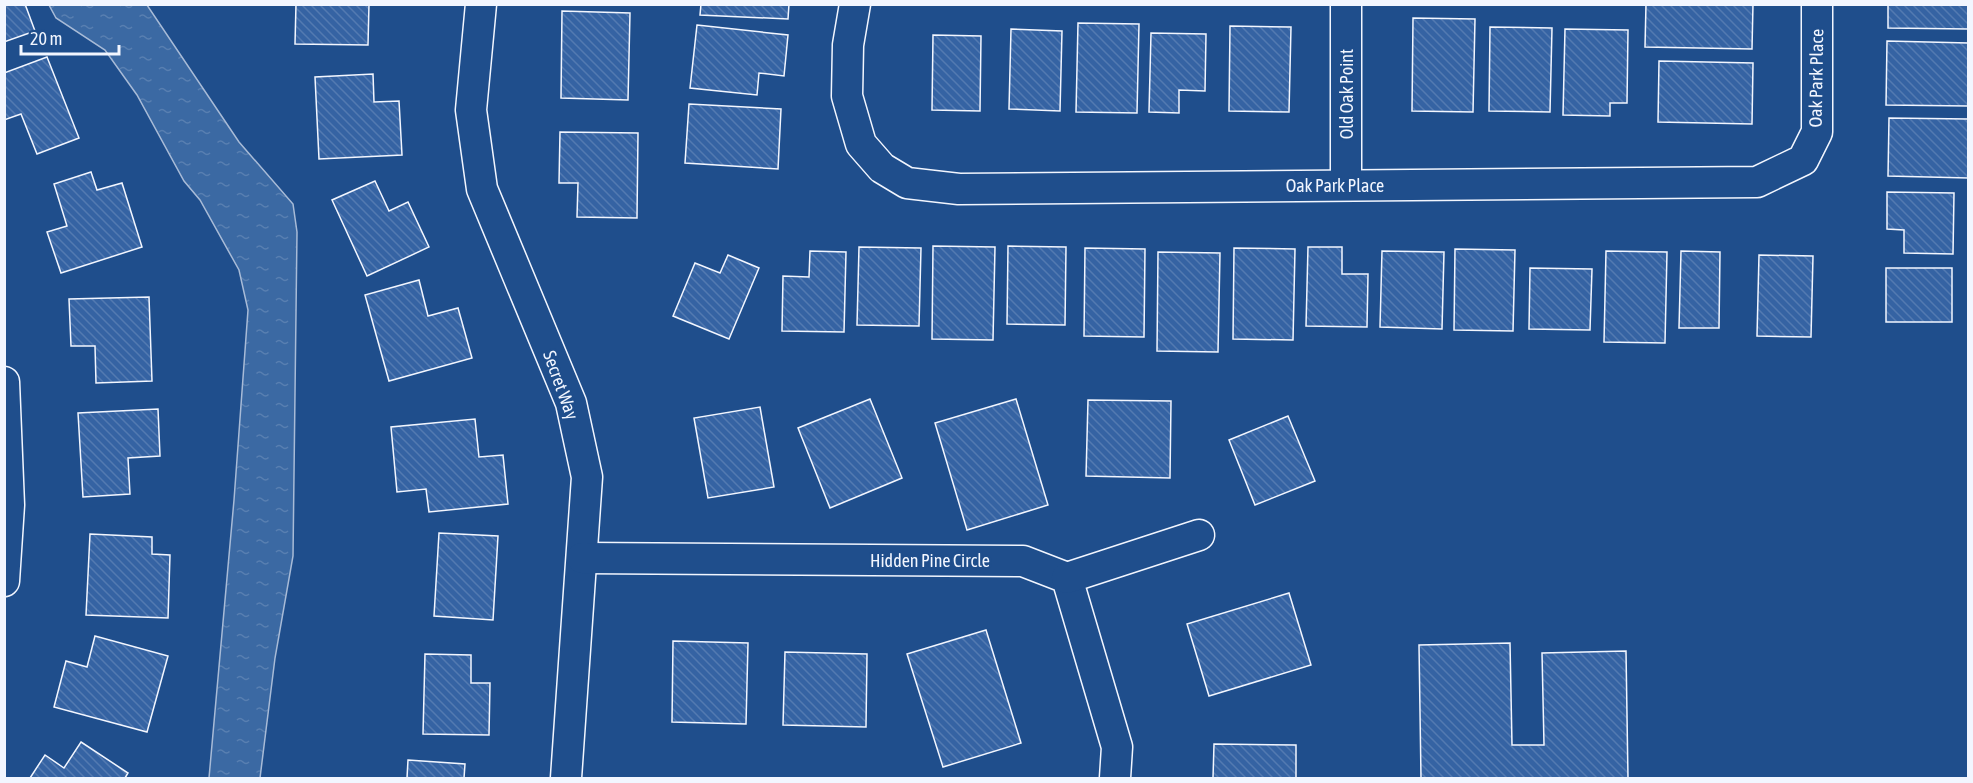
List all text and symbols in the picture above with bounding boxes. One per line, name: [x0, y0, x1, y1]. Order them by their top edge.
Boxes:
scale bar: [21, 18, 118, 56]
text: 20 m: [30, 28, 62, 49]
street label: Oak Park Place: [1805, 29, 1827, 127]
street label: Old Oak Point: [1336, 49, 1357, 139]
street label: Oak Park Place: [1286, 175, 1384, 196]
street label: Secret Way: [539, 348, 583, 422]
street label: Hidden Pine Circle: [870, 550, 990, 571]

